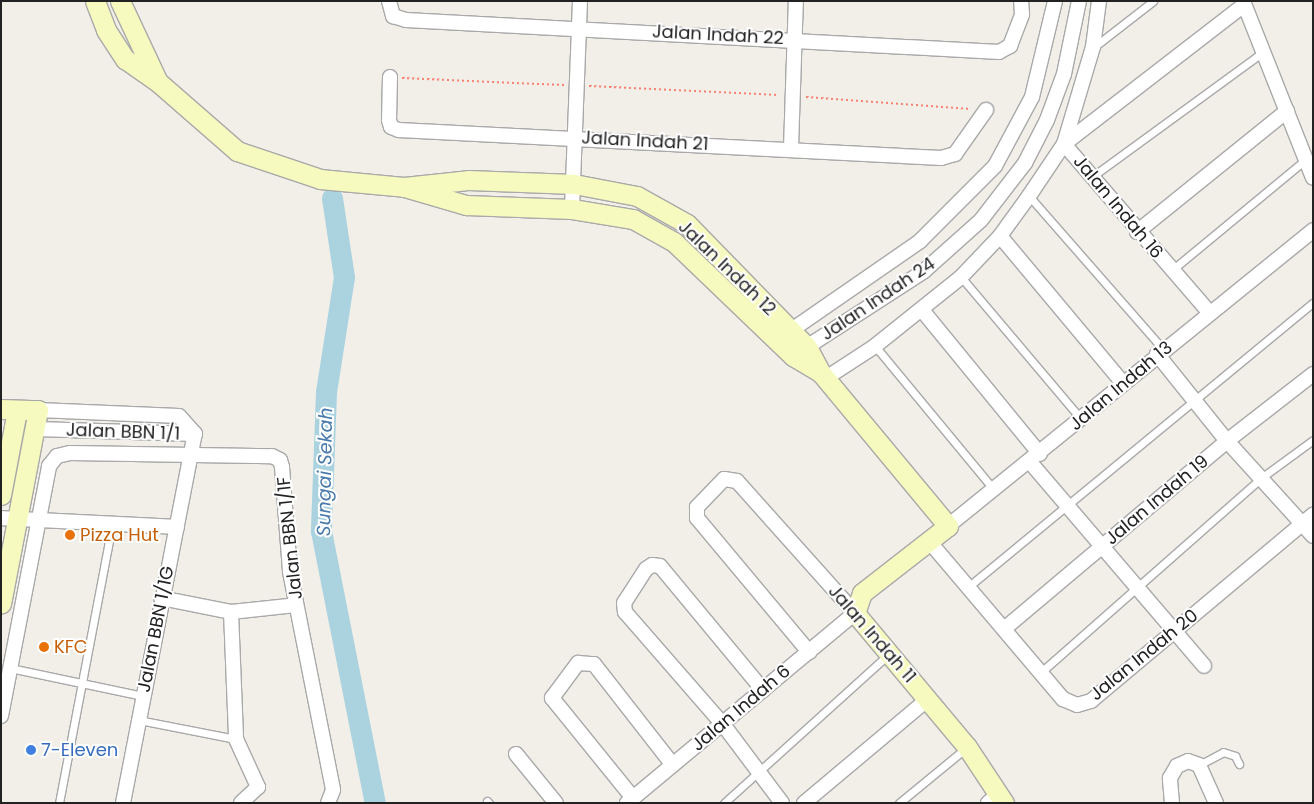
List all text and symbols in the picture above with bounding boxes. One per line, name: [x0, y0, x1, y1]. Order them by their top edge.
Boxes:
street label: Jalan Indah 22: [652, 21, 784, 49]
street label: Jalan Indah 21: [581, 127, 709, 155]
street label: Jalan Indah 16: [1068, 151, 1168, 263]
street label: Jalan Indah 12: [674, 216, 780, 320]
street label: Jalan Indah 24: [817, 253, 939, 345]
street label: Jalan Indah 13: [1065, 337, 1177, 435]
water label: Sungai Sekah: [312, 407, 338, 537]
street label: Jalan BBN 1/1: [66, 419, 180, 445]
street label: Jalan Indah 19: [1101, 450, 1213, 550]
street label: Jalan BBN 1/1F: [273, 476, 307, 600]
place label: Pizza Hut: [80, 524, 159, 546]
marker: Pizza Hut: [64, 529, 76, 541]
street label: Jalan BBN 1/1G: [133, 564, 179, 694]
street label: Jalan Indah 11: [824, 581, 920, 687]
street label: Jalan Indah 20: [1086, 605, 1202, 705]
place label: KFC: [54, 636, 88, 658]
marker: KFC: [38, 641, 50, 653]
street label: Jalan Indah 6: [687, 660, 795, 756]
place label: 7-Eleven: [41, 739, 118, 761]
marker: 7-Eleven: [25, 744, 37, 756]

